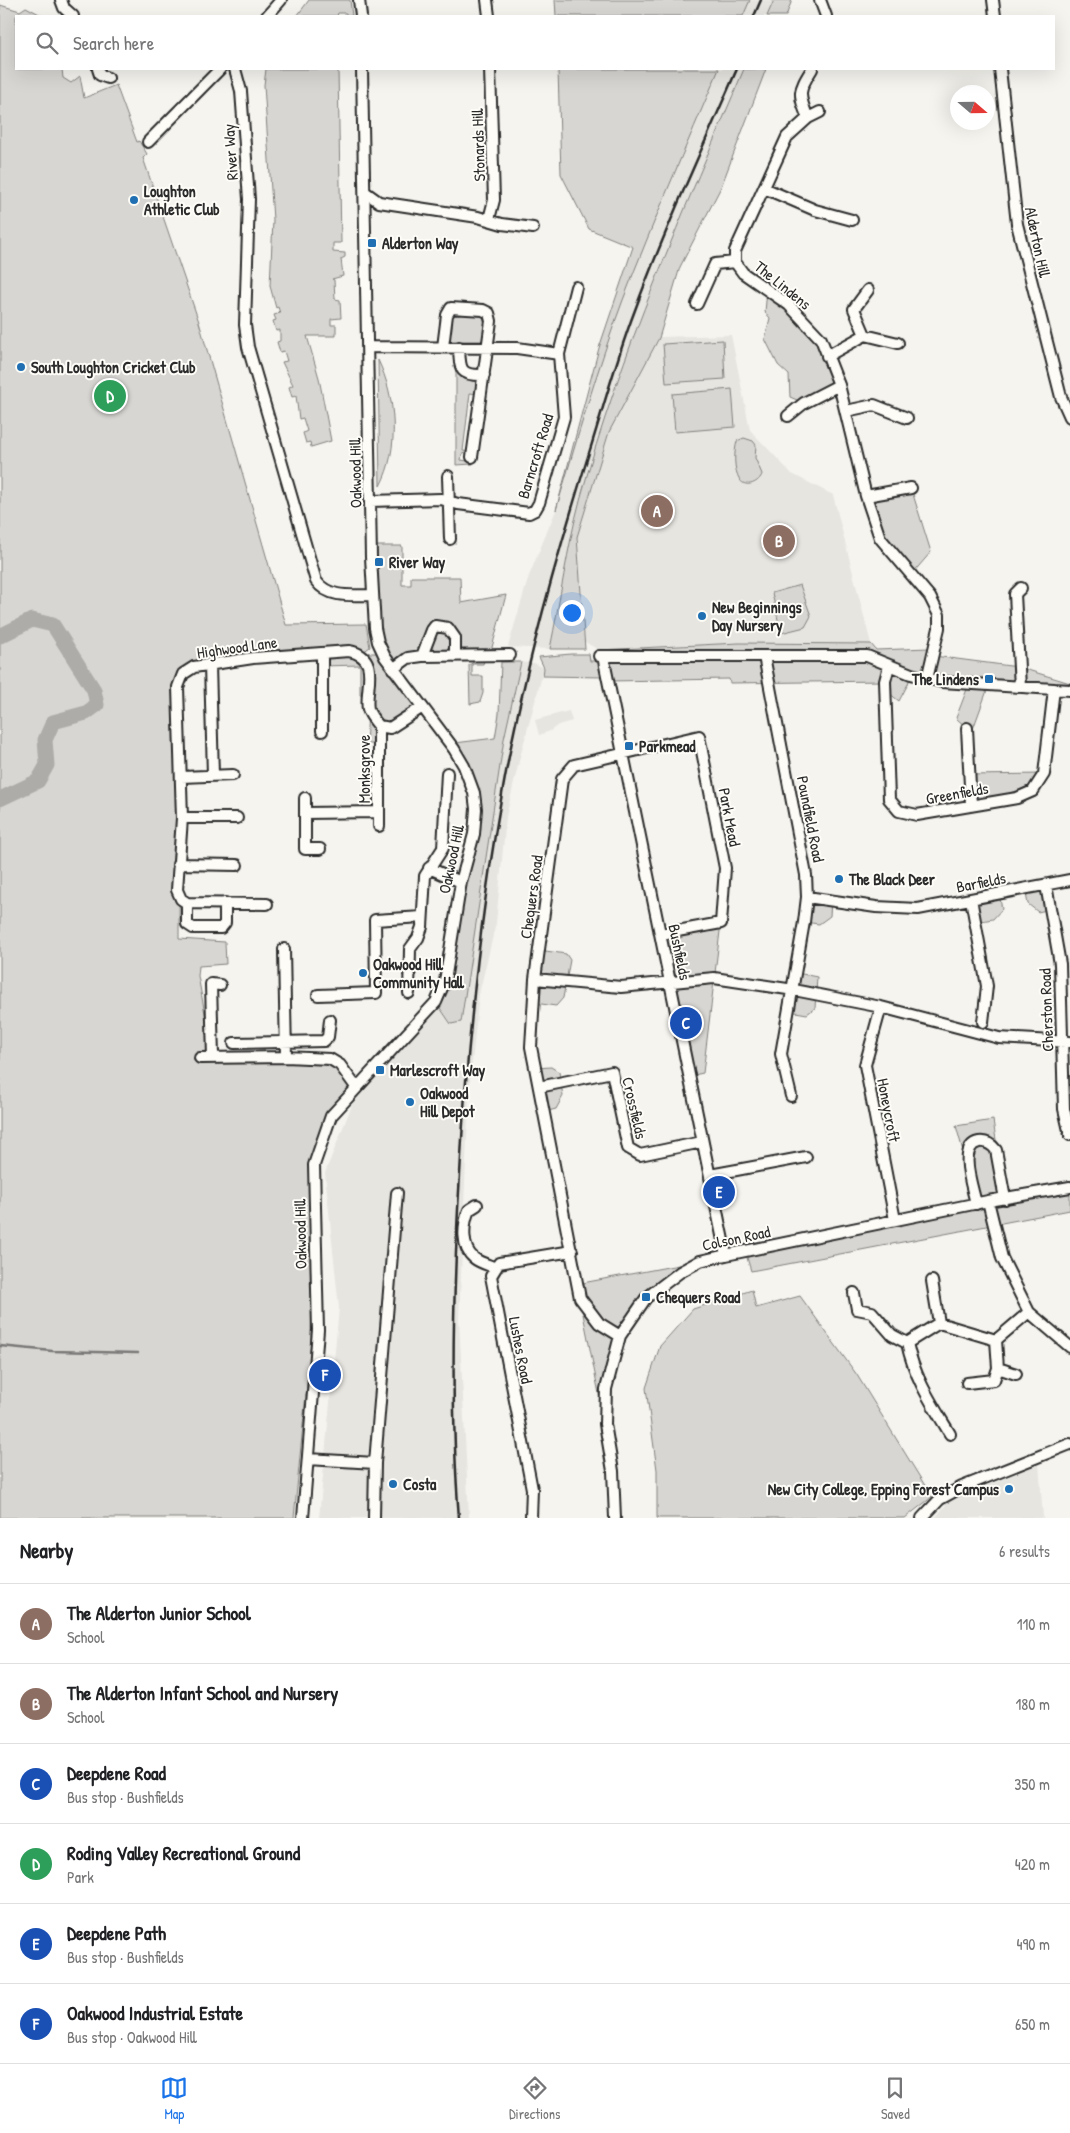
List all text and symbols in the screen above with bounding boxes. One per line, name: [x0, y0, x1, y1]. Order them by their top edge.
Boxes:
search box: [15, 15, 1055, 70]
icon: search: [33, 29, 61, 57]
text: Search here: [73, 30, 154, 56]
north arrow: [950, 85, 995, 130]
street label: Stonards Hill: [466, 108, 490, 182]
street label: River Way: [217, 123, 243, 181]
place label: Loughton Athletic Club: [144, 180, 220, 220]
marker: Loughton Athletic Club: [128, 194, 140, 206]
street label: Alderton Hill: [1020, 205, 1056, 279]
place label: Alderton Way: [382, 232, 459, 255]
marker: Alderton Way: [366, 237, 378, 249]
street label: The Lindens: [750, 255, 816, 315]
place label: South Loughton Cricket Club: [31, 356, 196, 379]
marker: South Loughton Cricket Club: [15, 361, 27, 373]
pin: D: [94, 377, 126, 415]
street label: Barncroft Road: [512, 411, 558, 501]
street label: Oakwood Hill: [343, 438, 367, 508]
pin: A: [641, 492, 673, 530]
pin: B: [763, 522, 795, 560]
place label: River Way: [389, 551, 446, 574]
marker: River Way: [373, 556, 385, 568]
place label: New Beginnings Day Nursery: [712, 596, 803, 637]
your location: [559, 600, 585, 626]
marker: New Beginnings Day Nursery: [696, 610, 708, 622]
street label: Highwood Lane: [195, 630, 279, 664]
place label: The Lindens: [911, 668, 980, 690]
marker: The Lindens: [983, 673, 995, 685]
street label: Monksgrove: [353, 734, 375, 803]
place label: Parkmead: [639, 735, 696, 757]
marker: Parkmead: [623, 740, 635, 752]
street label: Poundfield Road: [792, 774, 830, 864]
street label: Greenfields: [924, 777, 990, 809]
street label: Park Mead: [714, 786, 746, 848]
street label: Oakwood Hill: [433, 822, 469, 896]
street label: Chequers Road: [514, 854, 548, 940]
street label: Barfields: [954, 866, 1008, 898]
place label: The Black Deer: [848, 868, 936, 890]
marker: The Black Deer: [833, 873, 845, 885]
street label: Bushfields: [663, 922, 697, 982]
place label: Oakwood Hill Community Hall: [373, 953, 465, 994]
marker: Oakwood Hill Community Hall: [357, 967, 369, 979]
street label: Cherston Road: [1034, 968, 1058, 1052]
pin: C: [670, 1004, 702, 1042]
place label: Marlescroft Way: [390, 1059, 486, 1082]
marker: Marlescroft Way: [374, 1064, 386, 1076]
street label: Crossfields: [617, 1075, 653, 1141]
street label: Honeycroft: [872, 1076, 906, 1144]
place label: Oakwood Hill Depot: [420, 1082, 475, 1123]
marker: Oakwood Hill Depot: [404, 1096, 416, 1108]
pin: E: [703, 1173, 735, 1211]
street label: Oakwood Hill: [288, 1199, 312, 1269]
street label: Colson Road: [700, 1220, 772, 1256]
place label: Chequers Road: [656, 1286, 741, 1309]
marker: Chequers Road: [640, 1291, 652, 1303]
street label: Lushes Road: [504, 1315, 538, 1385]
pin: F: [309, 1356, 341, 1394]
place label: Costa: [403, 1473, 437, 1495]
marker: Costa: [387, 1478, 399, 1490]
place label: New City College, Epping Forest Campus: [768, 1478, 1000, 1501]
marker: New City College, Epping Forest Campus: [1003, 1483, 1015, 1495]
text: Nearby: [20, 1536, 73, 1565]
text: 6 results: [999, 1540, 1050, 1562]
text: The Alderton Junior School: [67, 1600, 251, 1626]
text: A: [32, 1613, 40, 1635]
text: 110 m: [1017, 1613, 1050, 1635]
text: School: [67, 1626, 104, 1648]
text: The Alderton Infant School and Nursery: [67, 1680, 338, 1706]
text: B: [32, 1693, 40, 1715]
text: 180 m: [1016, 1693, 1050, 1715]
text: School: [67, 1706, 104, 1728]
text: Deepdene Road: [67, 1760, 166, 1786]
text: C: [32, 1773, 40, 1795]
text: 350 m: [1014, 1773, 1050, 1795]
text: Bus stop · Bushfields: [67, 1786, 184, 1808]
text: Roding Valley Recreational Ground: [67, 1840, 300, 1866]
text: D: [32, 1853, 40, 1875]
text: 420 m: [1015, 1853, 1050, 1875]
text: Park: [67, 1866, 94, 1888]
text: Deepdene Path: [67, 1920, 166, 1946]
text: E: [32, 1933, 40, 1955]
text: 490 m: [1016, 1933, 1050, 1955]
text: Bus stop · Bushfields: [67, 1946, 184, 1968]
text: Oakwood Industrial Estate: [67, 2000, 243, 2026]
text: F: [33, 2013, 39, 2035]
text: 650 m: [1015, 2013, 1050, 2035]
text: Bus stop · Oakwood Hill: [67, 2026, 197, 2048]
tab: Map: [160, 2074, 188, 2123]
tab: Directions: [509, 2074, 560, 2123]
tab: Saved: [881, 2074, 910, 2123]

